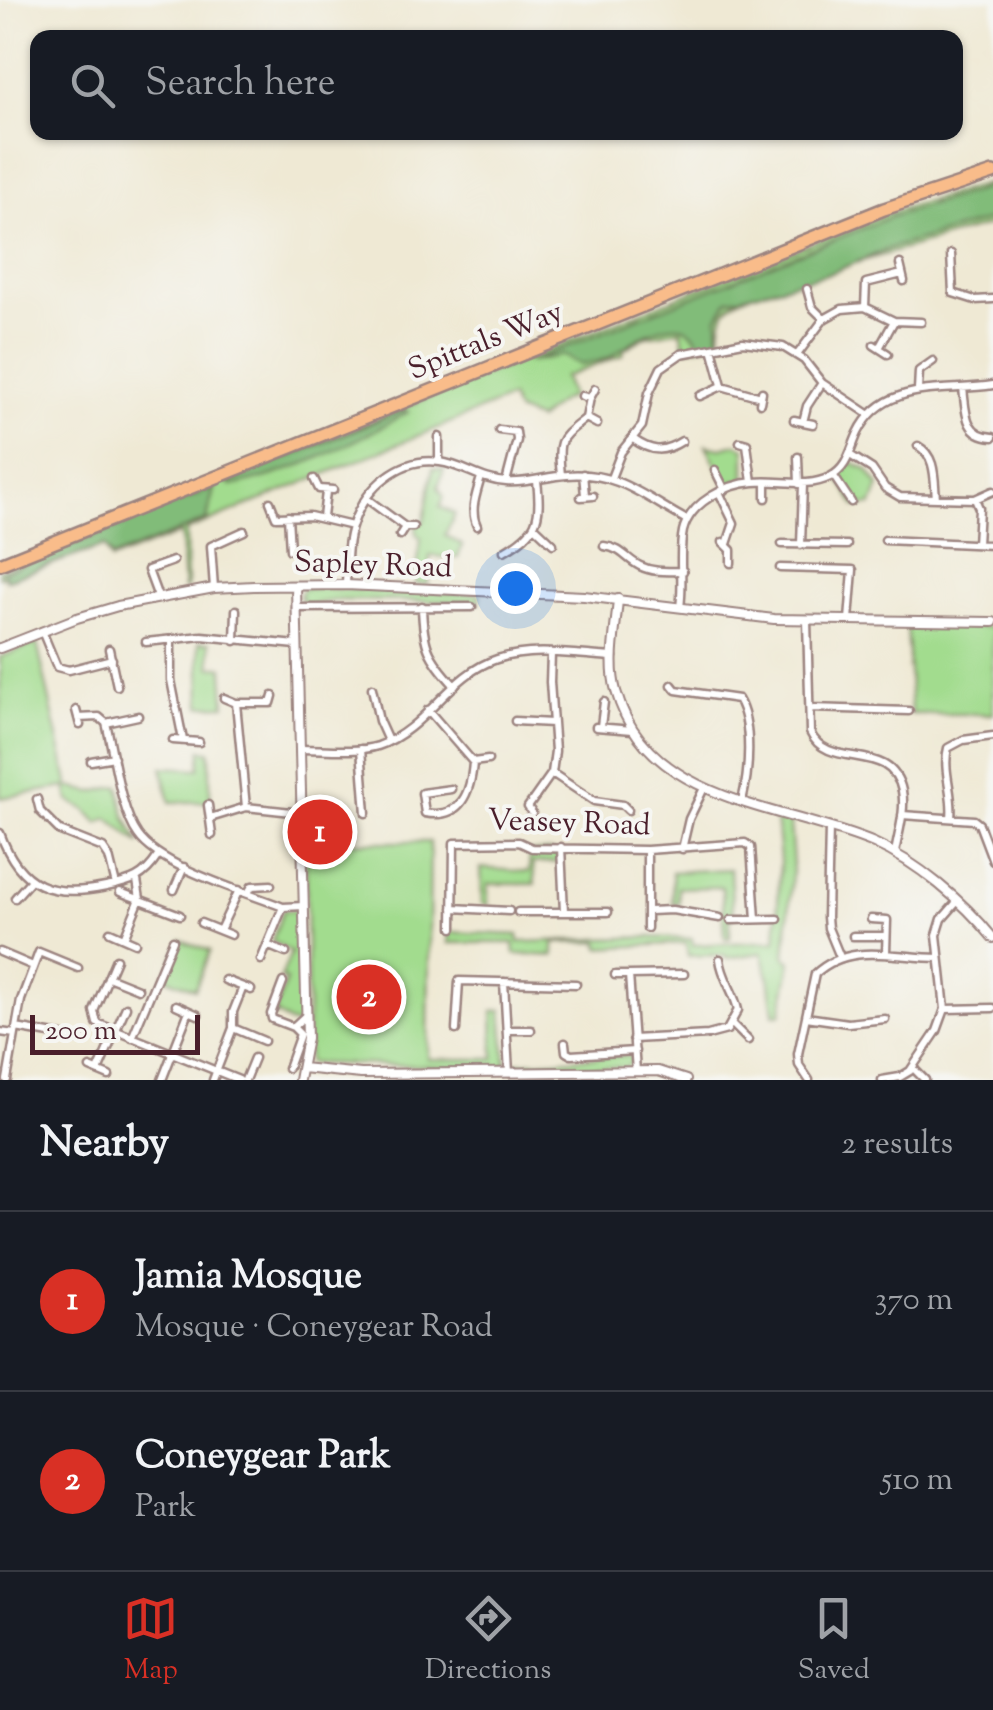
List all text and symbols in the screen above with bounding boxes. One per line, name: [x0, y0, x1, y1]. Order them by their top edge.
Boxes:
search box: [30, 30, 963, 140]
icon: search: [65, 58, 120, 113]
text: Search here: [145, 58, 336, 112]
street label: Spittals Way: [402, 291, 570, 393]
street label: Sapley Road: [293, 542, 453, 590]
your location: [490, 563, 541, 614]
pin: 1: [288, 794, 352, 870]
street label: Veasey Road: [487, 800, 651, 848]
pin: 2: [336, 960, 402, 1034]
scale bar: [30, 1010, 200, 1054]
text: 200 m: [45, 1012, 117, 1052]
text: Nearby: [40, 1115, 169, 1175]
text: 2 results: [841, 1122, 953, 1168]
text: Jamia Mosque: [135, 1251, 362, 1305]
text: 1: [67, 1278, 78, 1324]
text: 370 m: [874, 1278, 953, 1324]
text: Mosque · Coneygear Road: [135, 1305, 493, 1351]
text: Coneygear Park: [135, 1431, 391, 1485]
text: 2: [65, 1458, 80, 1504]
text: 510 m: [881, 1458, 953, 1504]
text: Park: [135, 1485, 196, 1531]
tab: Map: [123, 1591, 178, 1691]
tab: Directions: [425, 1591, 551, 1691]
tab: Saved: [798, 1591, 870, 1691]

